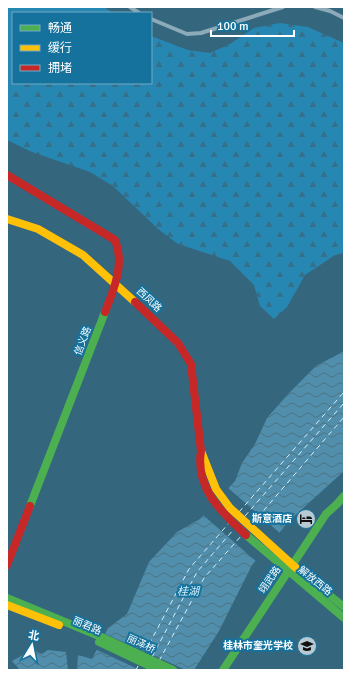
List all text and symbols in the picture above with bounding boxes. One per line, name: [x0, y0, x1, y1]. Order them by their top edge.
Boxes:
legend: [12, 12, 152, 84]
scale bar: [211, 12, 294, 38]
text: 100 m: [217, 19, 249, 34]
text: 畅通: [48, 21, 72, 36]
text: 缓行: [48, 41, 72, 56]
text: 拥堵: [48, 61, 72, 76]
street label: 西凤路: [134, 285, 164, 315]
street label: 信义路: [72, 325, 94, 357]
hotel icon: 斯意酒店: [295, 508, 317, 530]
place label: 斯意酒店: [252, 513, 292, 525]
street label: 翊武路: [256, 564, 284, 596]
street label: 解放西路: [296, 564, 334, 598]
water label: 桂湖: [177, 585, 201, 598]
street label: 丽君路: [71, 615, 103, 637]
north arrow: [12, 625, 52, 665]
text: 北: [27, 628, 40, 643]
street label: 丽泽桥: [125, 632, 157, 656]
school or university icon: 桂林市奎光学校: [296, 635, 318, 657]
place label: 桂林市奎光学校: [223, 639, 293, 652]

